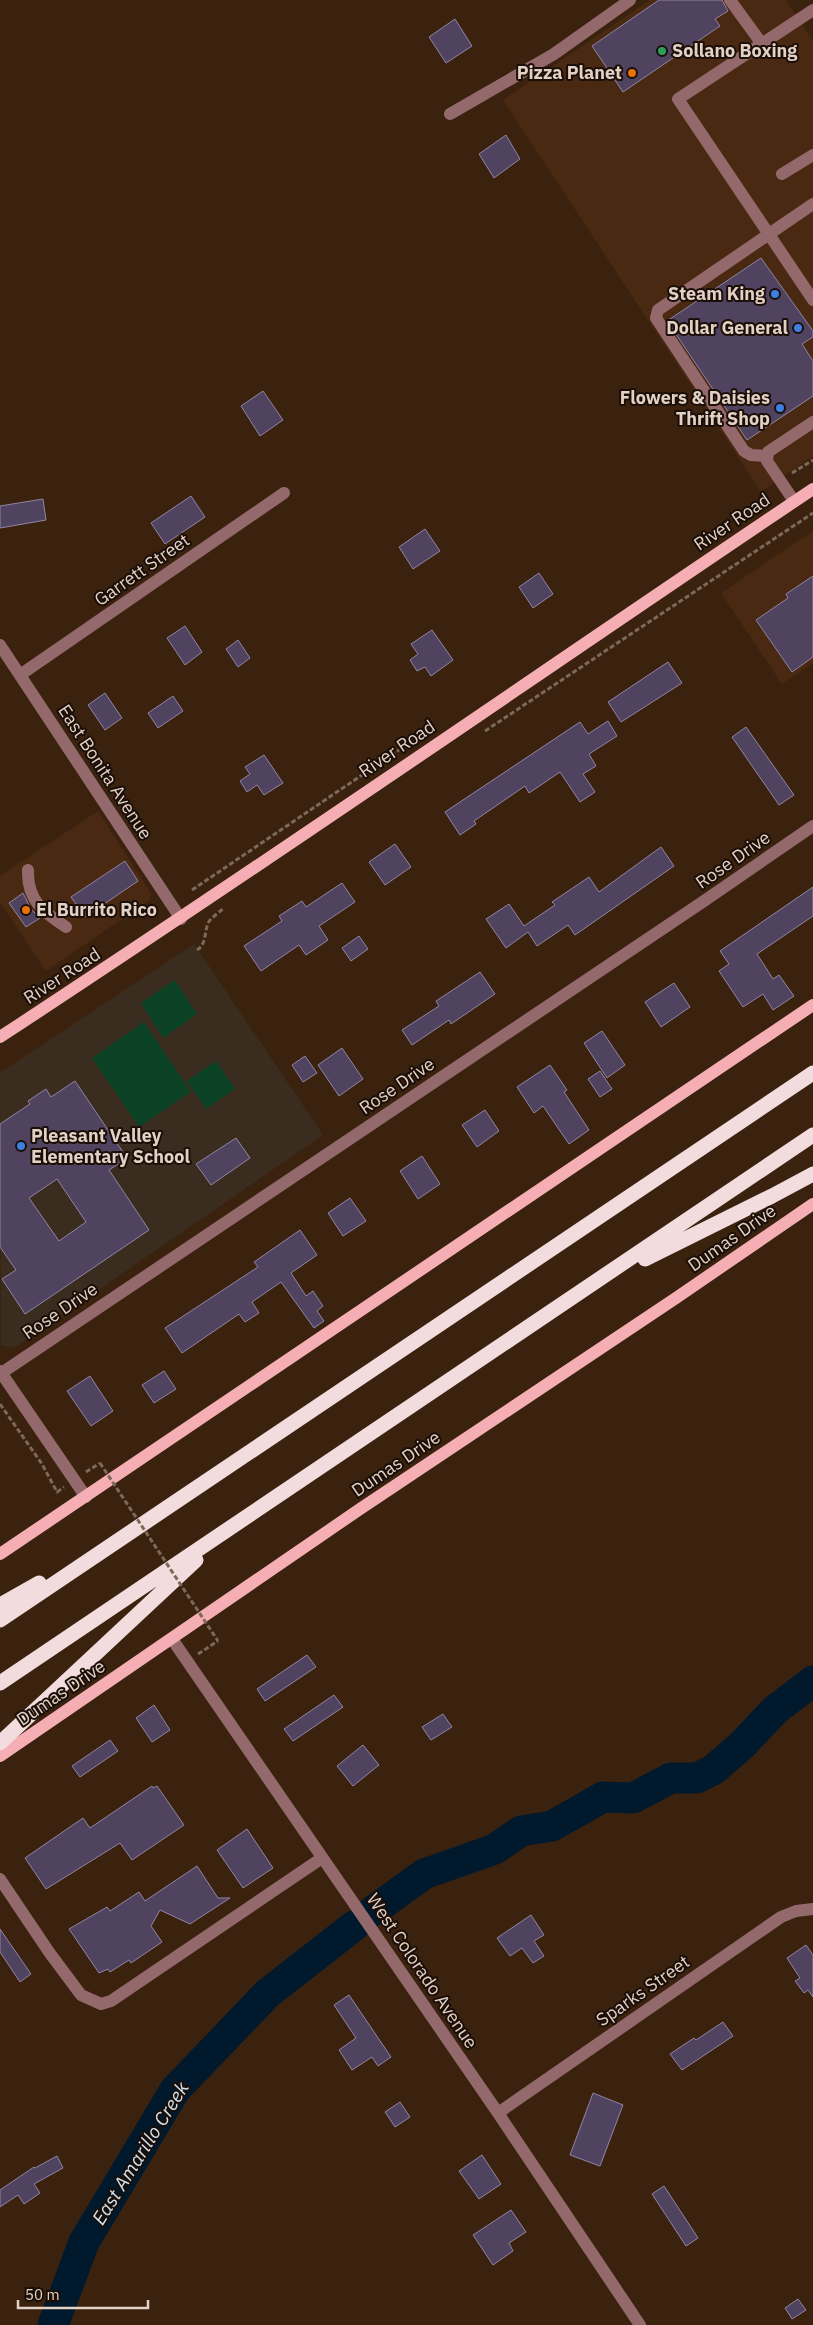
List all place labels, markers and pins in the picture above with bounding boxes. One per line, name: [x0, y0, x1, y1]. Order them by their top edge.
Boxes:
place label: Sollano Boxing: [672, 39, 797, 62]
marker: Sollano Boxing: [656, 45, 668, 57]
place label: Pizza Planet: [517, 61, 622, 84]
marker: Pizza Planet: [626, 67, 638, 79]
place label: Steam King: [668, 282, 765, 305]
marker: Steam King: [769, 288, 781, 300]
place label: Dollar General: [666, 316, 789, 339]
marker: Dollar General: [792, 322, 804, 334]
place label: Flowers & Daisies Thrift Shop: [620, 386, 770, 430]
marker: Flowers & Daisies Thrift Shop: [774, 402, 786, 414]
place label: El Burrito Rico: [36, 898, 157, 921]
marker: El Burrito Rico: [20, 904, 32, 916]
place label: Pleasant Valley Elementary School: [31, 1124, 190, 1168]
marker: Pleasant Valley Elementary School: [15, 1140, 27, 1152]

